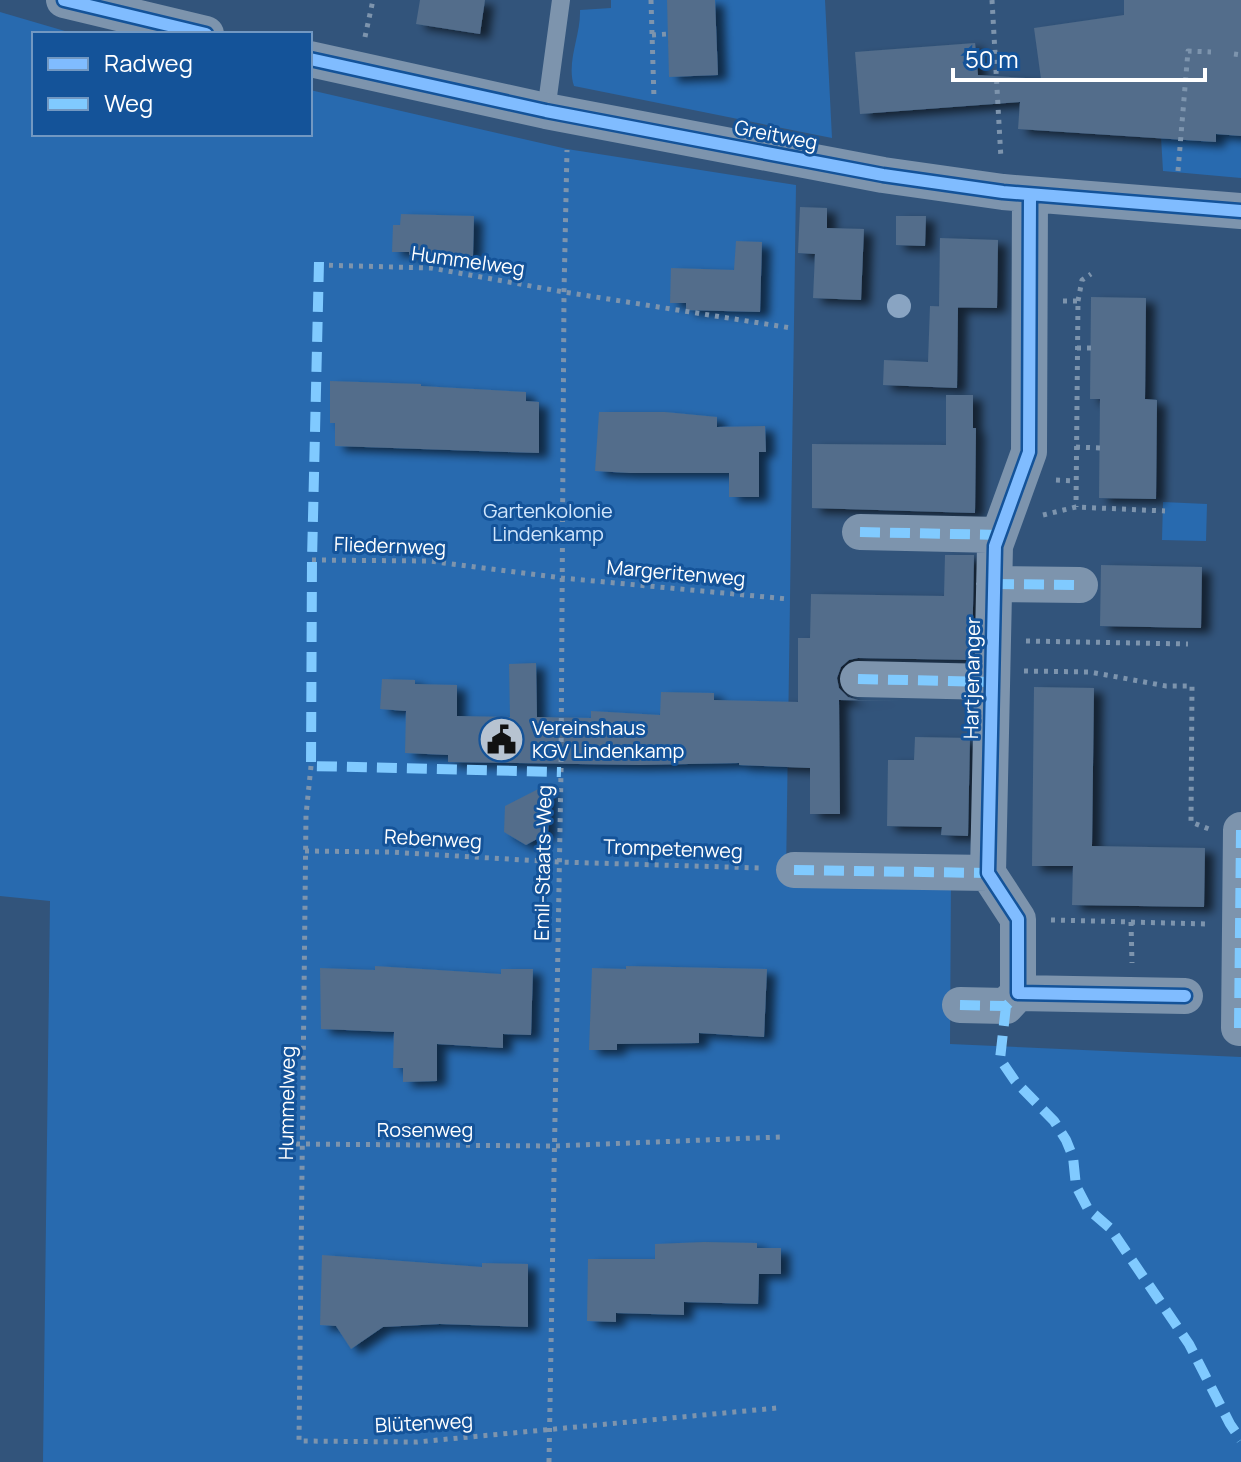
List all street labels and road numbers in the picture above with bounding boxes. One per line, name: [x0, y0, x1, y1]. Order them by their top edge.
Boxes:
street label: Greitweg: [732, 113, 820, 156]
street label: Hummelweg: [410, 239, 527, 282]
street label: Fliedernweg: [333, 530, 447, 561]
street label: Margeritenweg: [605, 553, 747, 592]
street label: Hartjenanger: [957, 617, 986, 739]
street label: Emil-Staats-Weg: [528, 785, 557, 941]
street label: Rebenweg: [383, 822, 483, 855]
street label: Trompetenweg: [603, 833, 743, 864]
street label: Hummelweg: [272, 1046, 301, 1160]
street label: Rosenweg: [377, 1116, 473, 1143]
street label: Blütenweg: [374, 1406, 474, 1439]

